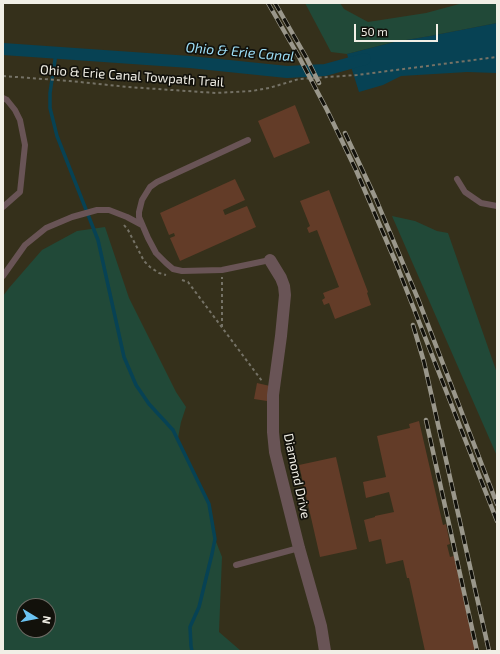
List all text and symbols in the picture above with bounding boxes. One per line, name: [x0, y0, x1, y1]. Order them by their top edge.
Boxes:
scale bar: [356, 16, 440, 42]
text: 50 m: [361, 24, 388, 38]
water label: Ohio & Erie Canal: [185, 39, 295, 65]
street label: Ohio & Erie Canal Towpath Trail: [40, 62, 224, 90]
street label: Diamond Drive: [280, 432, 314, 520]
north arrow: [16, 598, 56, 638]
text: N: [40, 615, 54, 625]

